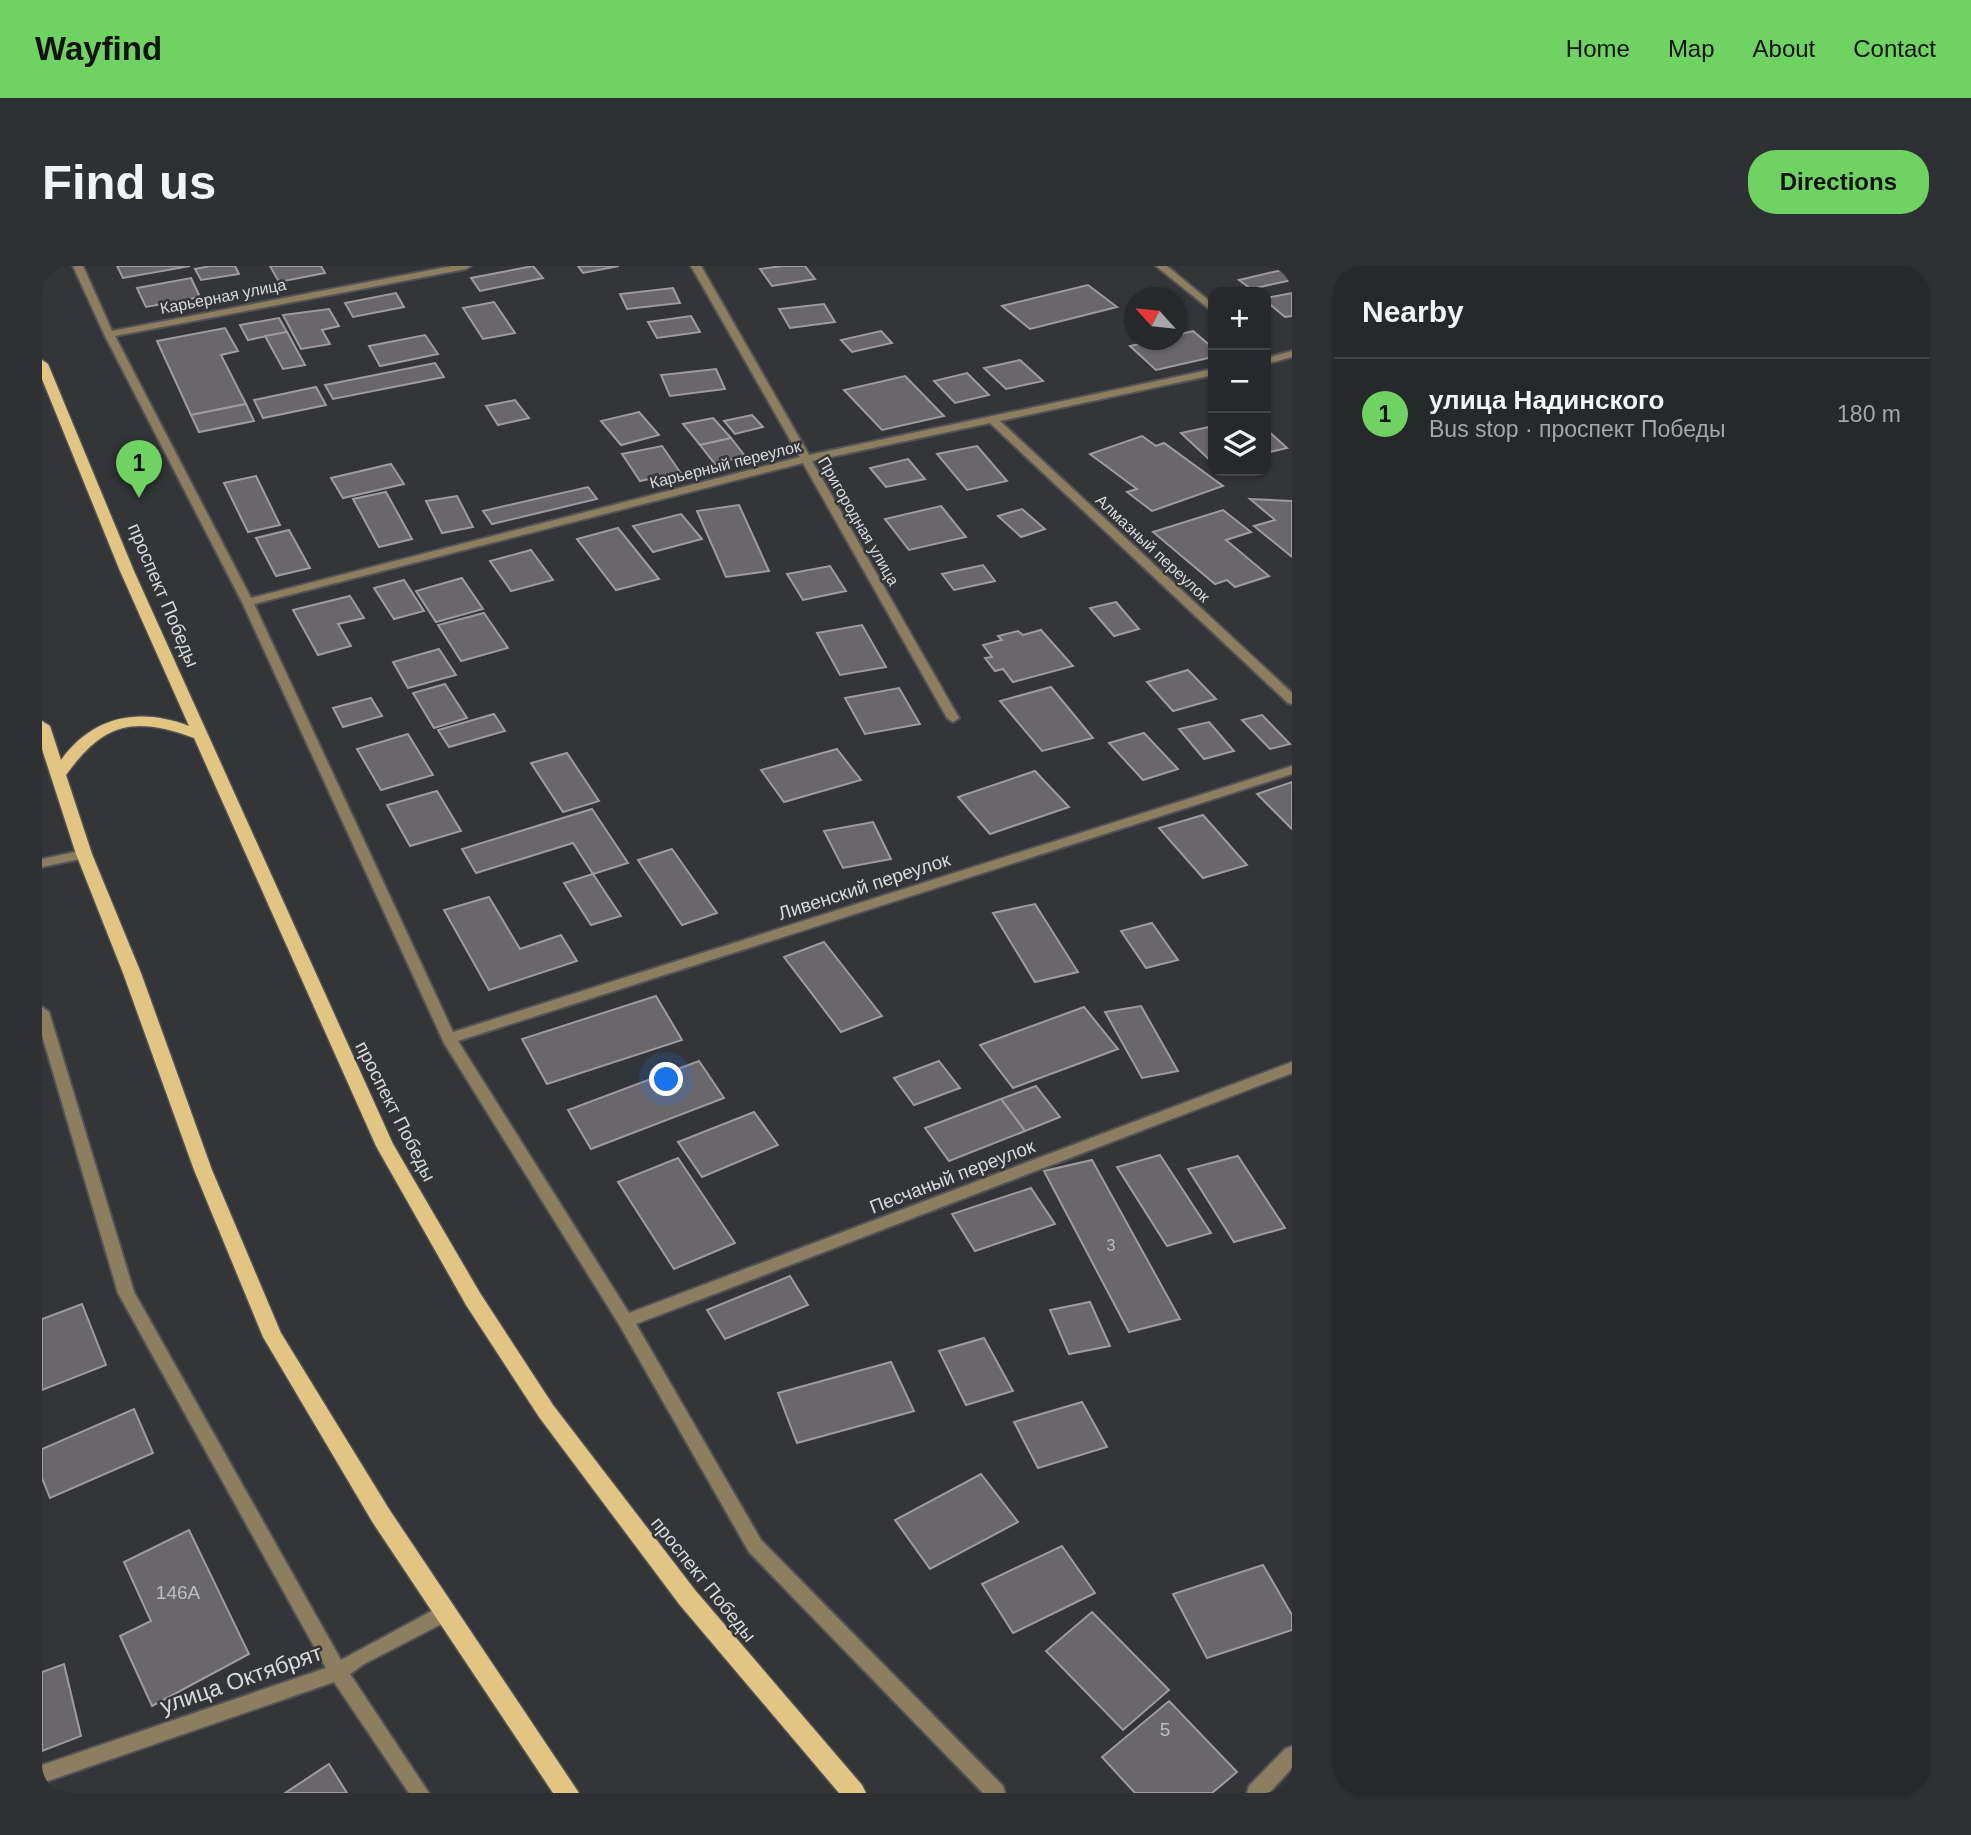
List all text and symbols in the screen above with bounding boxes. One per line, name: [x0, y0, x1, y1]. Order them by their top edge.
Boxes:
text: Wayfind: [35, 30, 162, 67]
text: Home: [1566, 35, 1630, 62]
text: Map: [1668, 35, 1715, 62]
text: About: [1753, 35, 1815, 62]
text: Contact: [1853, 35, 1936, 62]
button: Directions: [1748, 150, 1929, 214]
text: Find us: [42, 155, 216, 209]
street label: Карьерная улица: [159, 276, 288, 317]
north arrow: [1124, 287, 1187, 350]
map controls: [1208, 287, 1271, 476]
button: +: [1208, 287, 1271, 350]
text: Nearby: [1362, 295, 1464, 328]
button: −: [1208, 350, 1271, 413]
text: улица Надинского: [1429, 385, 1664, 415]
text: 1: [1379, 401, 1391, 427]
text: 180 m: [1837, 401, 1901, 427]
button: layers: [1208, 413, 1271, 476]
text: Bus stop · проспект Победы: [1429, 416, 1725, 442]
street label: Карьерный переулок: [648, 437, 803, 492]
pin: 1: [116, 440, 162, 498]
street label: Пригородная улица: [815, 454, 902, 589]
street label: Алмазный переулок: [1092, 491, 1214, 606]
street label: проспект Победы: [124, 520, 203, 670]
street label: Ливенский переулок: [776, 849, 953, 924]
street label: проспект Победы: [351, 1038, 440, 1185]
your location: [649, 1062, 683, 1096]
street label: Песчаный переулок: [867, 1135, 1038, 1218]
house number: 3: [1107, 1237, 1116, 1254]
street label: проспект Победы: [647, 1513, 760, 1646]
house number: 146А: [156, 1582, 201, 1603]
street label: улица Октябрят: [157, 1639, 326, 1719]
house number: 5: [1160, 1719, 1170, 1740]

